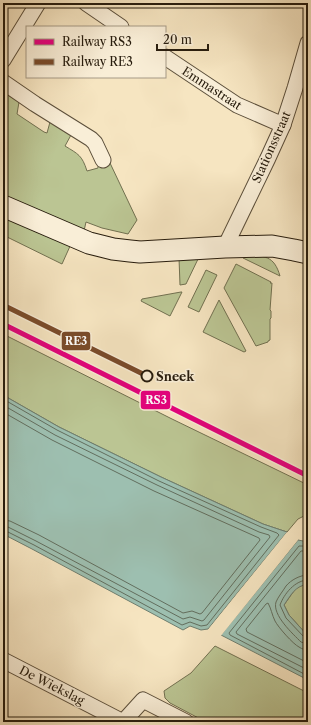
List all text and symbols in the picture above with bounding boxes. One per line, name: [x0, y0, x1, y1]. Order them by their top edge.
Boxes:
legend: [26, 26, 166, 78]
scale bar: [157, 26, 208, 52]
text: 20 m: [163, 32, 192, 47]
text: Railway RS3: [62, 34, 132, 49]
text: Railway RE3: [62, 54, 133, 69]
street label: Emmastraat: [179, 63, 245, 113]
street label: Stationsstraat: [248, 108, 294, 185]
line badge: RE3: [61, 331, 91, 351]
text: RE3: [65, 334, 87, 348]
marker: Sneek: [140, 369, 154, 383]
place label: Sneek: [156, 369, 195, 384]
line badge: RS3: [140, 390, 171, 410]
text: RS3: [145, 393, 167, 407]
street label: De Wiekslag: [17, 662, 88, 708]

